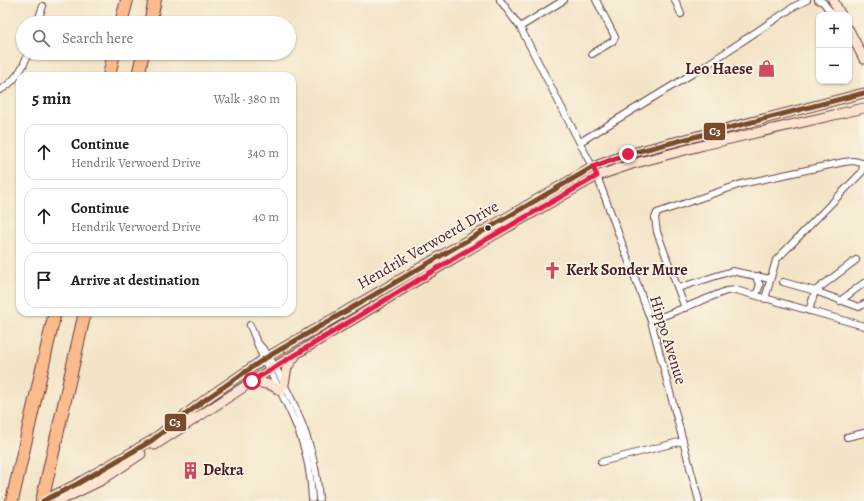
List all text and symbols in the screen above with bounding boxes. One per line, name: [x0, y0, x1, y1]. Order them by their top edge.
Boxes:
map controls: [816, 12, 852, 84]
button: +: [816, 12, 852, 48]
search box: [16, 16, 296, 60]
icon: search: [30, 27, 52, 49]
text: Search here: [62, 28, 133, 48]
button: −: [816, 48, 852, 84]
place label: Leo Haese: [685, 58, 753, 80]
shop icon: Leo Haese: [756, 59, 776, 79]
text: 5 min: [32, 87, 71, 110]
text: Walk · 380 m: [213, 90, 280, 107]
line badge: C3: [703, 122, 726, 141]
text: C3: [709, 124, 721, 139]
text: Continue: [71, 134, 129, 154]
icon: ahead: [33, 141, 55, 163]
text: 340 m: [247, 144, 279, 161]
route end: [619, 145, 637, 163]
text: Hendrik Verwoerd Drive: [71, 154, 201, 171]
street label: Hendrik Verwoerd Drive: [353, 195, 503, 295]
text: Continue: [71, 198, 129, 218]
icon: ahead: [33, 205, 55, 227]
text: 40 m: [253, 208, 279, 225]
text: Hendrik Verwoerd Drive: [71, 218, 201, 235]
unlabelled marker: [483, 223, 493, 233]
place label: Kerk Sonder Mure: [566, 259, 688, 281]
church icon: Kerk Sonder Mure: [543, 260, 563, 280]
icon: arrive: [33, 269, 55, 291]
text: Arrive at destination: [71, 270, 200, 290]
street label: Hippo Avenue: [644, 293, 692, 387]
route start: [243, 372, 261, 390]
line badge: C3: [164, 413, 187, 432]
text: C3: [169, 415, 181, 430]
place label: Dekra: [203, 459, 244, 481]
building icon: Dekra: [180, 460, 200, 480]

